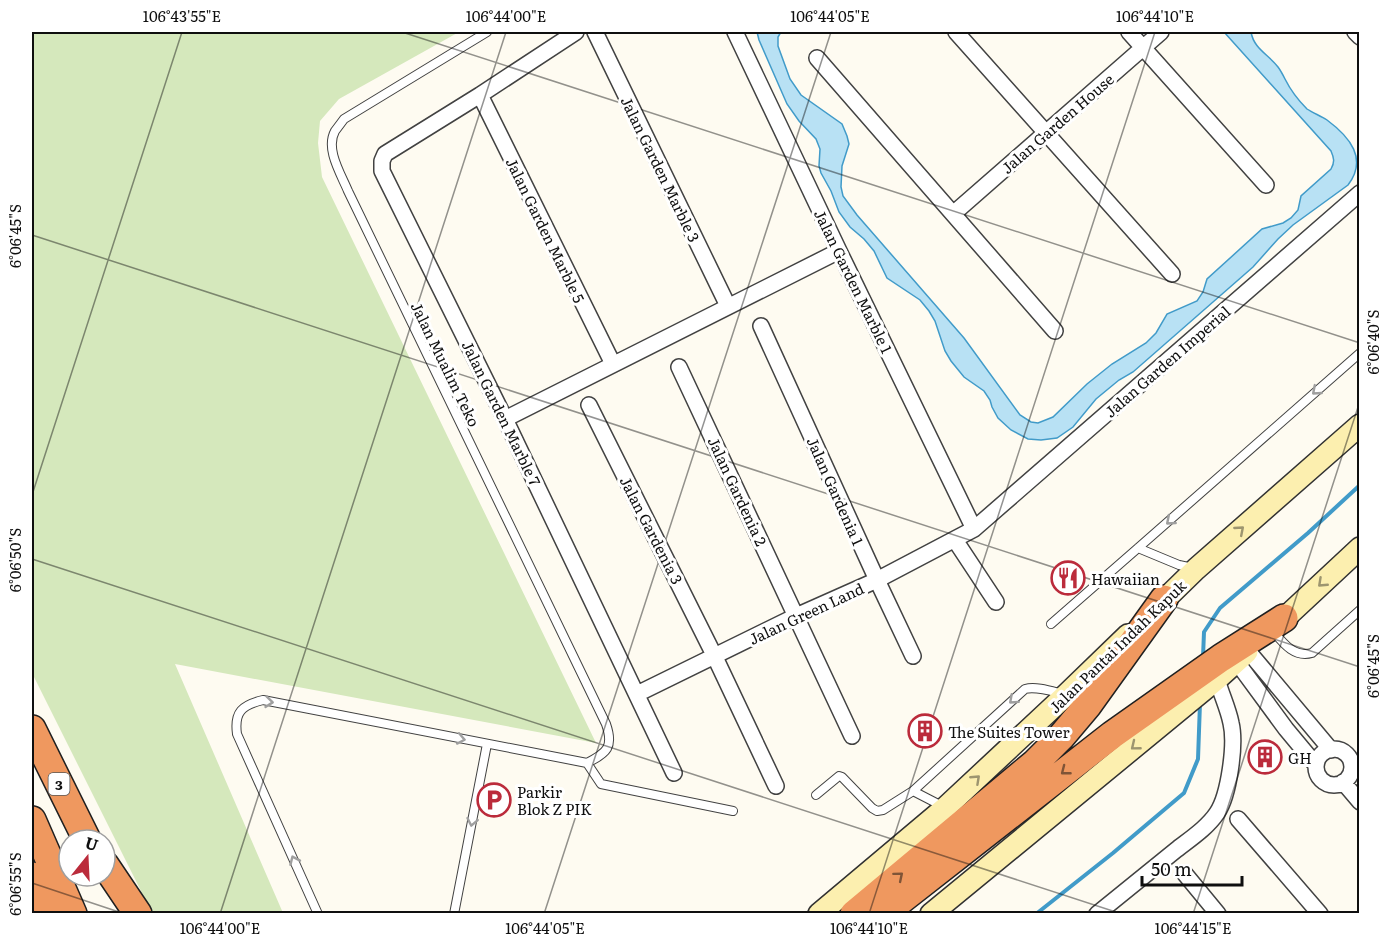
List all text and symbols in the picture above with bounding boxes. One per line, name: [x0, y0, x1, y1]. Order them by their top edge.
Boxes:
text: 106°43'55"E: [143, 4, 221, 27]
text: 106°44'00"E: [466, 4, 546, 27]
text: 106°44'05"E: [790, 4, 870, 27]
text: 106°44'10"E: [1116, 4, 1194, 27]
street label: Jalan Garden House: [996, 67, 1119, 178]
street label: Jalan Garden Marble 3: [616, 92, 706, 246]
street label: Jalan Garden Marble 5: [501, 153, 591, 307]
text: 6°06'45"S: [3, 204, 26, 268]
street label: Jalan Garden Marble 1: [809, 205, 899, 357]
street label: Jalan Mualim Teko: [406, 298, 486, 431]
street label: Jalan Garden Imperial: [1099, 300, 1235, 422]
text: 6°06'40"S: [1361, 310, 1384, 374]
street label: Jalan Garden Marble 7: [457, 336, 547, 490]
one-way arrow: [1312, 384, 1323, 395]
street label: Jalan Gardenia 2: [703, 433, 774, 550]
street label: Jalan Gardenia 1: [802, 433, 870, 549]
street label: Jalan Gardenia 3: [615, 472, 689, 588]
one-way arrow: [1165, 513, 1176, 524]
one-way arrow: [1233, 527, 1244, 538]
text: 6°06'50"S: [3, 528, 26, 592]
restaurant icon: Hawaiian: [1050, 560, 1086, 596]
place label: Hawaiian: [1091, 567, 1160, 590]
street label: Jalan Pantai Indah Kapuk: [1043, 574, 1191, 718]
street label: Jalan Green Land: [745, 576, 867, 650]
one-way arrow: [1318, 576, 1329, 587]
text: 6°06'45"S: [1361, 634, 1384, 698]
one-way arrow: [1010, 693, 1020, 704]
one-way arrow: [265, 695, 274, 708]
building icon: The Suites Tower: [907, 713, 943, 749]
place label: The Suites Tower: [948, 720, 1070, 743]
one-way arrow: [455, 732, 465, 745]
one-way arrow: [1130, 739, 1141, 750]
building icon: GH: [1247, 739, 1283, 775]
place label: GH: [1288, 746, 1312, 769]
one-way arrow: [1061, 763, 1072, 774]
road number: 3: [48, 773, 70, 795]
one-way arrow: [970, 775, 980, 786]
place label: Parkir Blok Z PIK: [517, 780, 592, 820]
parking icon: Parkir Blok Z PIK: [476, 782, 512, 818]
one-way arrow: [466, 816, 479, 826]
north arrow: [57, 828, 117, 888]
text: U: [82, 829, 102, 856]
scale bar: [1142, 849, 1242, 887]
text: 6°06'55"S: [3, 852, 26, 916]
text: 50 m: [1151, 855, 1192, 882]
one-way arrow: [289, 856, 301, 867]
one-way arrow: [892, 873, 903, 884]
text: 106°44'00"E: [180, 916, 260, 939]
text: 106°44'05"E: [505, 916, 585, 939]
text: 106°44'10"E: [830, 916, 908, 939]
text: 106°44'15"E: [1155, 916, 1231, 939]

